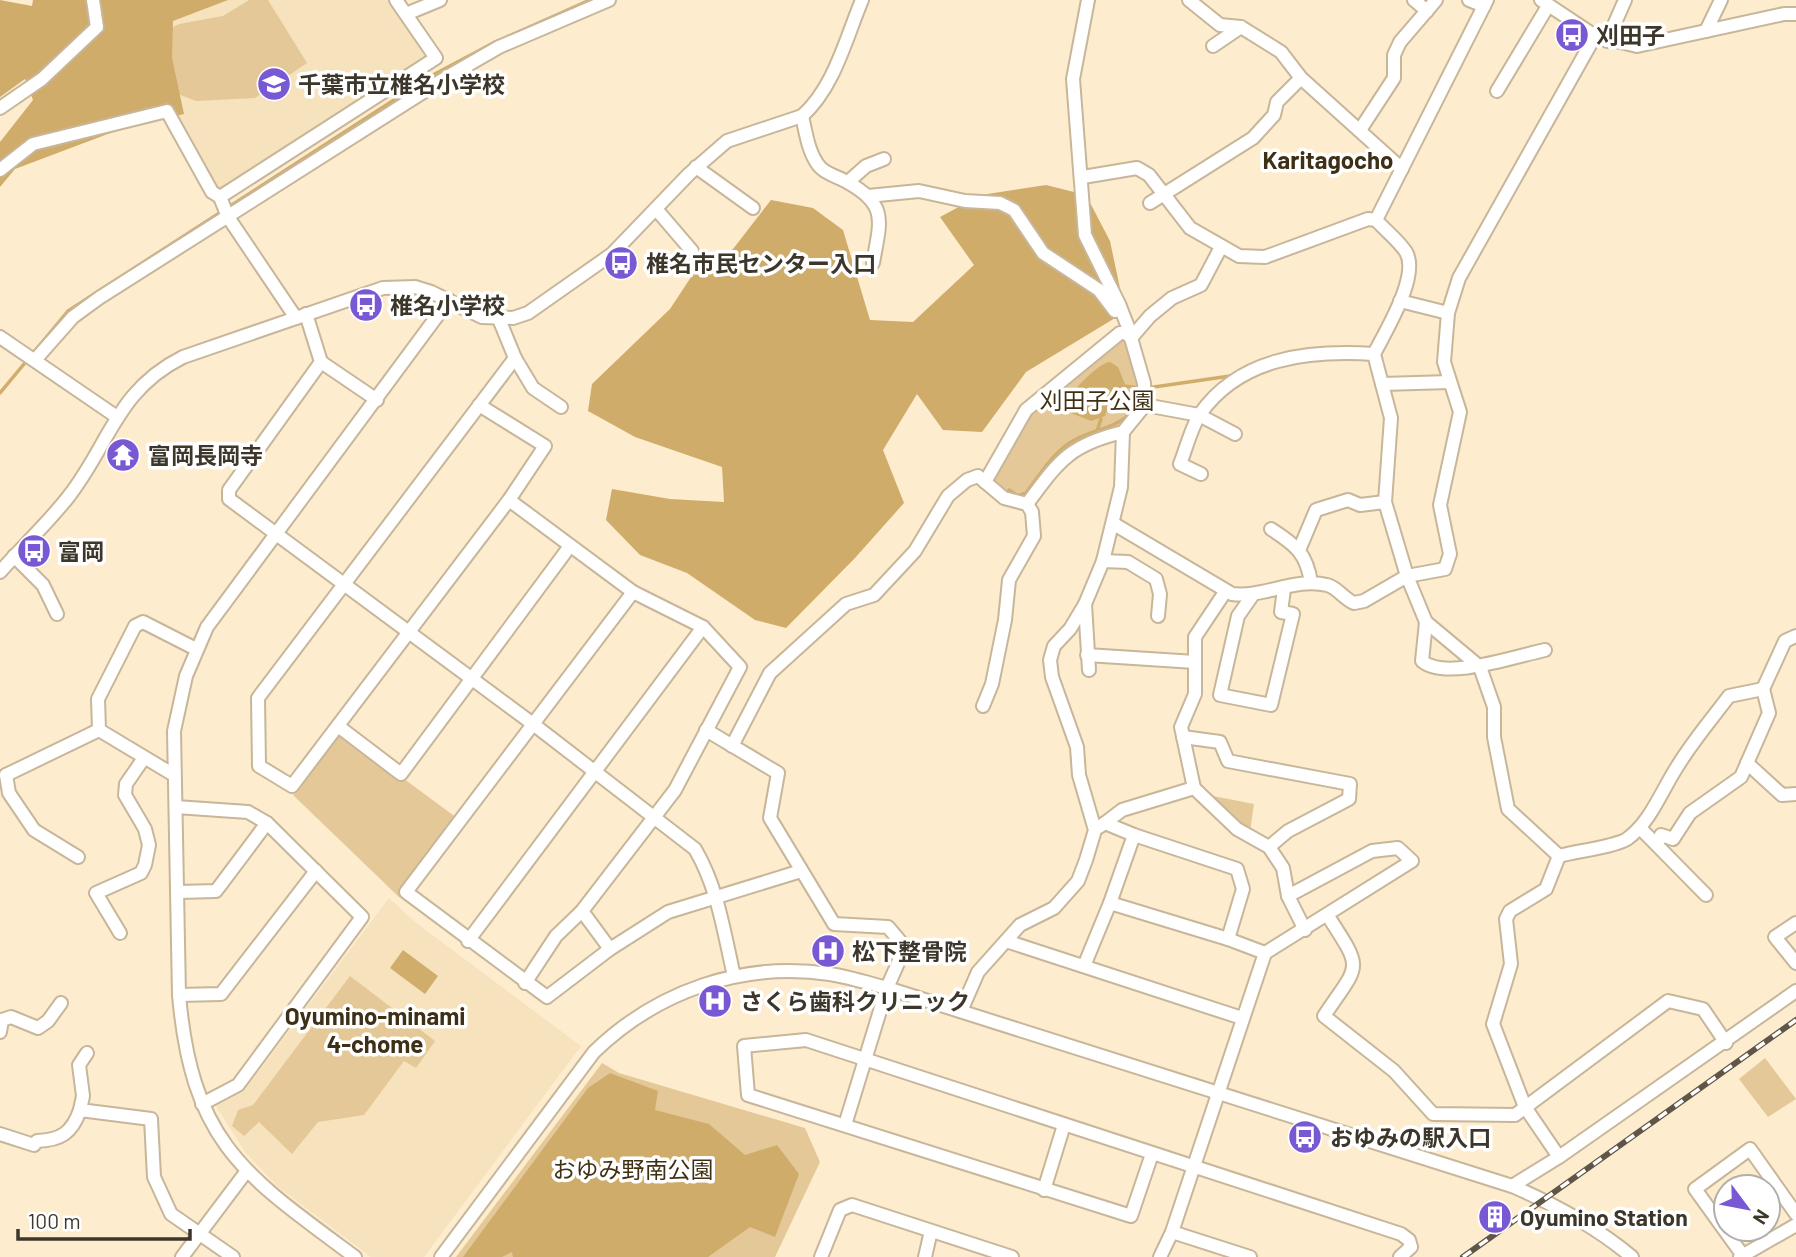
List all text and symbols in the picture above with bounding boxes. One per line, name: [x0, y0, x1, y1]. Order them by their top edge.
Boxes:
bus stop icon: 刈田子: [1553, 16, 1591, 54]
place label: 刈田子: [1596, 21, 1665, 49]
school or university icon: 千葉市立椎名小学校: [255, 65, 293, 103]
place label: 千葉市立椎名小学校: [298, 70, 505, 98]
district label: Karitagocho: [1263, 145, 1393, 174]
bus stop icon: 椎名市民センター入口: [602, 244, 640, 282]
place label: 椎名市民センター入口: [646, 249, 876, 277]
bus stop icon: 椎名小学校: [347, 286, 385, 324]
place label: 椎名小学校: [390, 291, 505, 319]
park label: 刈田子公園: [1040, 386, 1155, 414]
temple icon: 富岡長岡寺: [104, 436, 142, 474]
place label: 富岡長岡寺: [148, 441, 263, 469]
bus stop icon: 富岡: [15, 532, 53, 570]
place label: 富岡: [58, 537, 104, 565]
hospital icon: 松下整骨院: [809, 932, 847, 970]
place label: 松下整骨院: [852, 937, 967, 965]
hospital icon: さくら歯科クリニック: [696, 982, 734, 1020]
place label: さくら歯科クリニック: [740, 987, 970, 1015]
district label: Oyumino-minami 4-chome: [285, 1001, 465, 1058]
bus stop icon: おゆみの駅入口: [1286, 1118, 1324, 1156]
place label: おゆみの駅入口: [1330, 1123, 1491, 1151]
park label: おゆみ野南公園: [553, 1155, 714, 1183]
north arrow: [1712, 1173, 1782, 1243]
scale bar: [18, 1198, 189, 1242]
building icon: Oyumino Station: [1476, 1198, 1514, 1236]
place label: Oyumino Station: [1520, 1203, 1688, 1231]
text: N: [1749, 1206, 1775, 1229]
text: 100 m: [28, 1208, 81, 1233]

